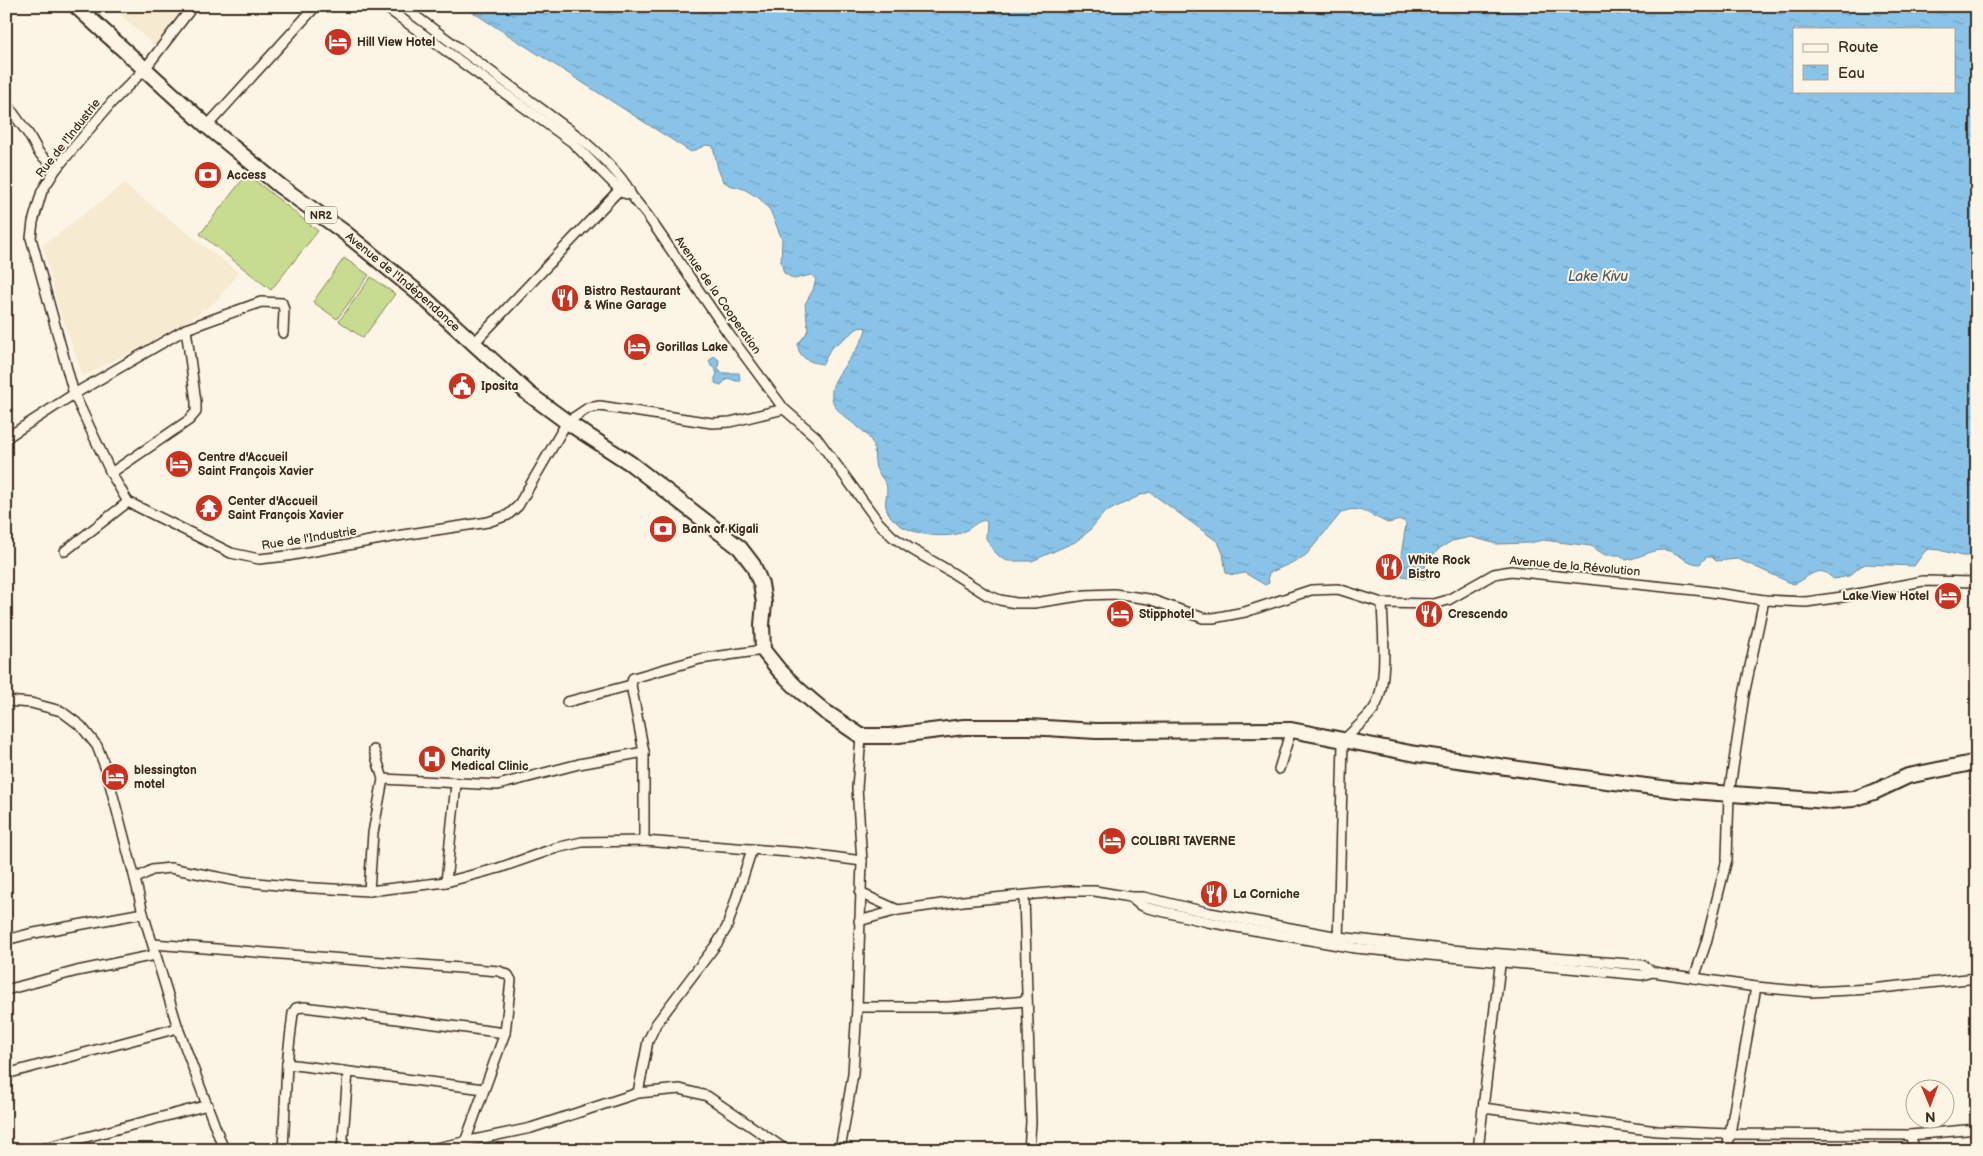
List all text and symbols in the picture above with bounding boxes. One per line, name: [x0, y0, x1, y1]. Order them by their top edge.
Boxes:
hotel icon: Hill View Hotel: [323, 27, 353, 57]
legend: [1793, 28, 1956, 92]
place label: Hill View Hotel: [357, 35, 435, 50]
text: Route: [1838, 38, 1879, 57]
text: Eau: [1838, 64, 1865, 83]
street label: Rue de l'Industrie: [33, 96, 104, 181]
bank icon: Access: [193, 160, 223, 190]
place label: Access: [226, 168, 266, 183]
road number: NR2: [305, 206, 337, 224]
street label: Avenue de l'Indépendance: [342, 229, 463, 335]
street label: Avenue de la Cooperation: [671, 233, 764, 357]
water label: Lake Kivu: [1568, 268, 1628, 285]
restaurant icon: Bistro Restaurant & Wine Garage: [550, 283, 580, 313]
place label: Bistro Restaurant & Wine Garage: [584, 284, 680, 313]
hotel icon: Gorillas Lake: [622, 332, 652, 362]
place label: Gorillas Lake: [656, 340, 728, 355]
public building icon: Iposita: [447, 371, 477, 401]
place label: Iposita: [481, 379, 518, 394]
hotel icon: Centre d'Accueil Saint François Xavier: [164, 449, 194, 479]
place label: Centre d'Accueil Saint François Xavier: [198, 450, 314, 479]
temple icon: Center d'Accueil Saint François Xavier: [194, 493, 224, 523]
place label: Center d'Accueil Saint François Xavier: [228, 494, 344, 523]
bank icon: Bank of Kigali: [648, 514, 678, 544]
place label: Bank of Kigali: [682, 522, 759, 537]
street label: Rue de l'Industrie: [260, 524, 358, 553]
restaurant icon: White Rock Bistro: [1374, 552, 1404, 582]
place label: White Rock Bistro: [1408, 553, 1471, 582]
street label: Avenue de la Révolution: [1509, 553, 1641, 580]
hotel icon: Lake View Hotel: [1933, 581, 1963, 611]
place label: Lake View Hotel: [1842, 589, 1929, 604]
hotel icon: Stipphotel: [1105, 599, 1135, 629]
restaurant icon: Crescendo: [1414, 599, 1444, 629]
place label: Stipphotel: [1139, 607, 1194, 622]
place label: Crescendo: [1448, 607, 1508, 622]
hospital icon: Charity Medical Clinic: [417, 744, 447, 774]
place label: Charity Medical Clinic: [451, 745, 529, 774]
hotel icon: blessington motel: [100, 762, 130, 792]
place label: blessington motel: [134, 763, 197, 792]
hotel icon: COLIBRI TAVERNE: [1097, 826, 1127, 856]
place label: COLIBRI TAVERNE: [1131, 834, 1236, 849]
restaurant icon: La Corniche: [1199, 879, 1229, 909]
place label: La Corniche: [1233, 887, 1300, 902]
north arrow: [1906, 1078, 1956, 1128]
text: N: [1925, 1108, 1936, 1125]

